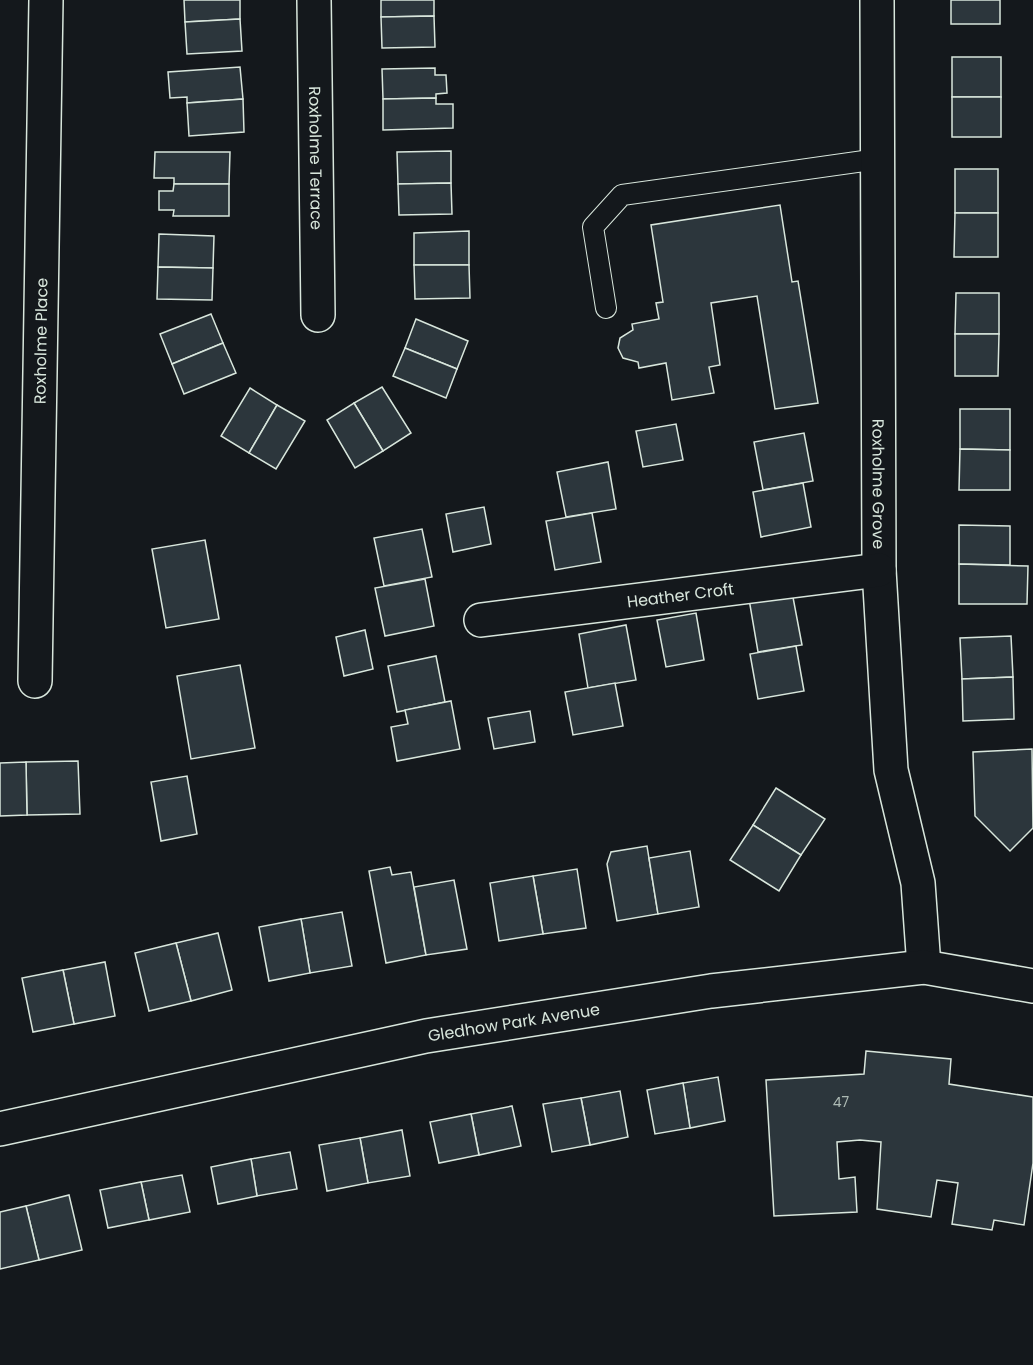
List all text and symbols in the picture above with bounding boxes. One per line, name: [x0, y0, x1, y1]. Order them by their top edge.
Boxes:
street label: Roxholme Terrace: [304, 86, 328, 230]
street label: Roxholme Place: [28, 278, 53, 404]
street label: Roxholme Grove: [867, 419, 890, 549]
street label: Heather Croft: [626, 577, 735, 613]
street label: Gledhow Park Avenue: [426, 997, 602, 1047]
house number: 47: [833, 1092, 850, 1112]

